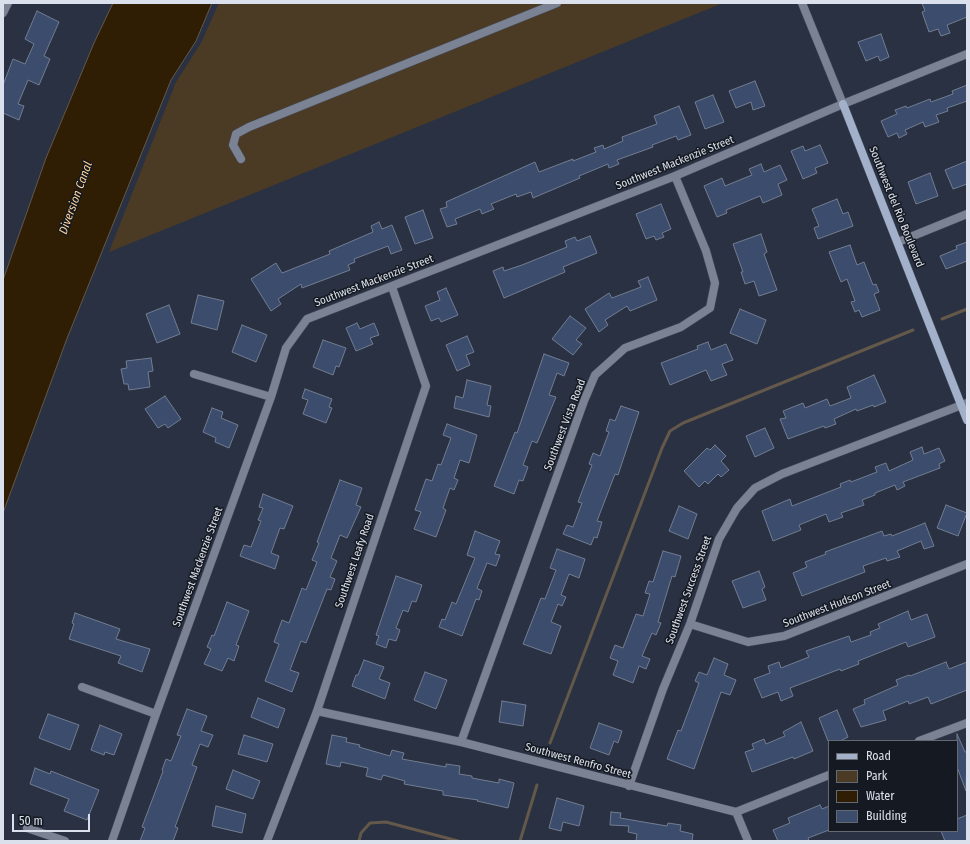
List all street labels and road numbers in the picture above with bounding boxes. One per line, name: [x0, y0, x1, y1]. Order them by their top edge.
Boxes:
street label: Southwest Mackenzie Street: [614, 133, 736, 193]
street label: Southwest del Rio Boulevard: [866, 145, 926, 269]
street label: Southwest Mackenzie Street: [313, 252, 435, 310]
street label: Southwest Vista Road: [541, 377, 589, 473]
street label: Southwest Mackenzie Street: [170, 505, 226, 629]
street label: Southwest Leafy Road: [333, 512, 377, 610]
street label: Southwest Success Street: [663, 534, 715, 646]
street label: Southwest Hudson Street: [781, 577, 893, 631]
street label: Southwest Renfro Street: [524, 740, 632, 782]

